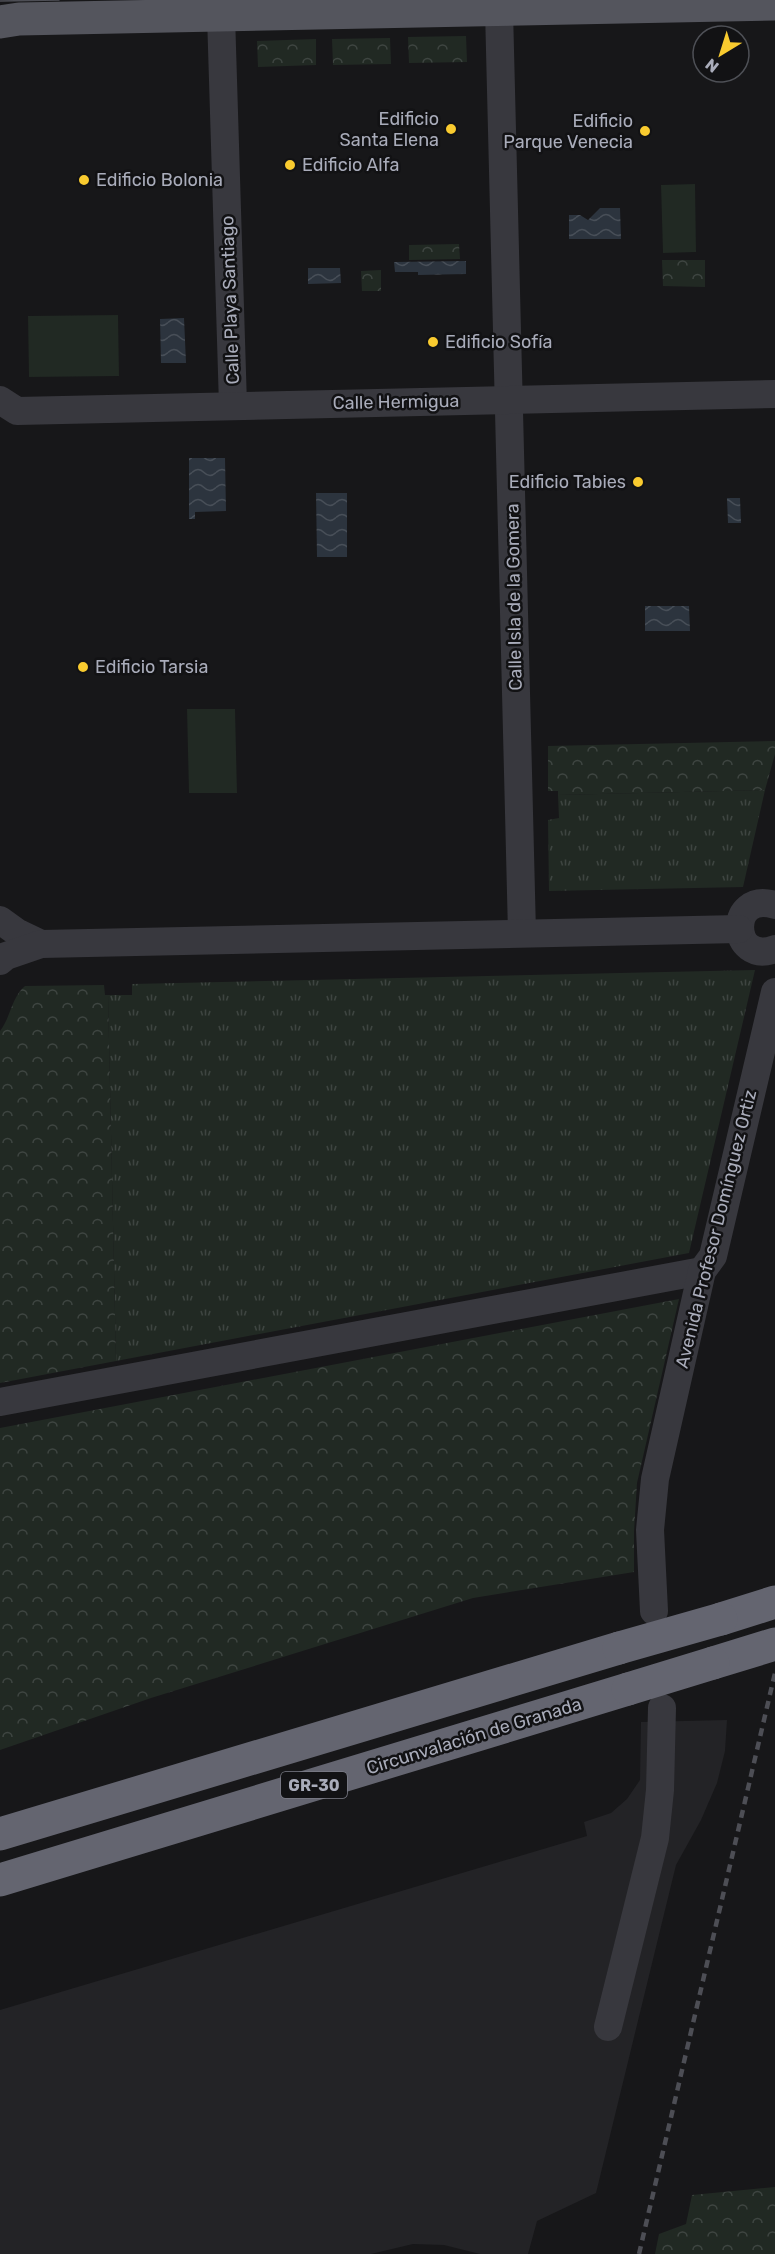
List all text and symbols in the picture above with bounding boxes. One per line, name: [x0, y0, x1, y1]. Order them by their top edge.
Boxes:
north arrow: [691, 24, 751, 84]
text: N: [702, 54, 722, 76]
place label: Edificio Santa Elena: [340, 108, 439, 151]
place label: Edificio Parque Venecia: [503, 110, 633, 153]
marker: Edificio Santa Elena: [444, 122, 458, 136]
marker: Edificio Parque Venecia: [638, 124, 652, 138]
place label: Edificio Alfa: [302, 154, 399, 176]
marker: Edificio Alfa: [283, 158, 297, 172]
place label: Edificio Bolonia: [96, 169, 223, 191]
marker: Edificio Bolonia: [77, 173, 91, 187]
street label: Calle Playa Santiago: [216, 215, 244, 385]
place label: Edificio Sofía: [445, 331, 553, 353]
marker: Edificio Sofía: [426, 335, 440, 349]
street label: Calle Hermigua: [332, 390, 460, 414]
place label: Edificio Tabies: [509, 471, 626, 493]
marker: Edificio Tabies: [631, 475, 645, 489]
street label: Calle Isla de la Gomera: [501, 503, 527, 691]
place label: Edificio Tarsia: [95, 656, 208, 678]
marker: Edificio Tarsia: [76, 660, 90, 674]
street label: Avenida Profesor Domínguez Ortiz: [671, 1088, 761, 1370]
street label: Circunvalación de Granada: [364, 1693, 584, 1779]
road number: GR-30: [281, 1772, 347, 1798]

